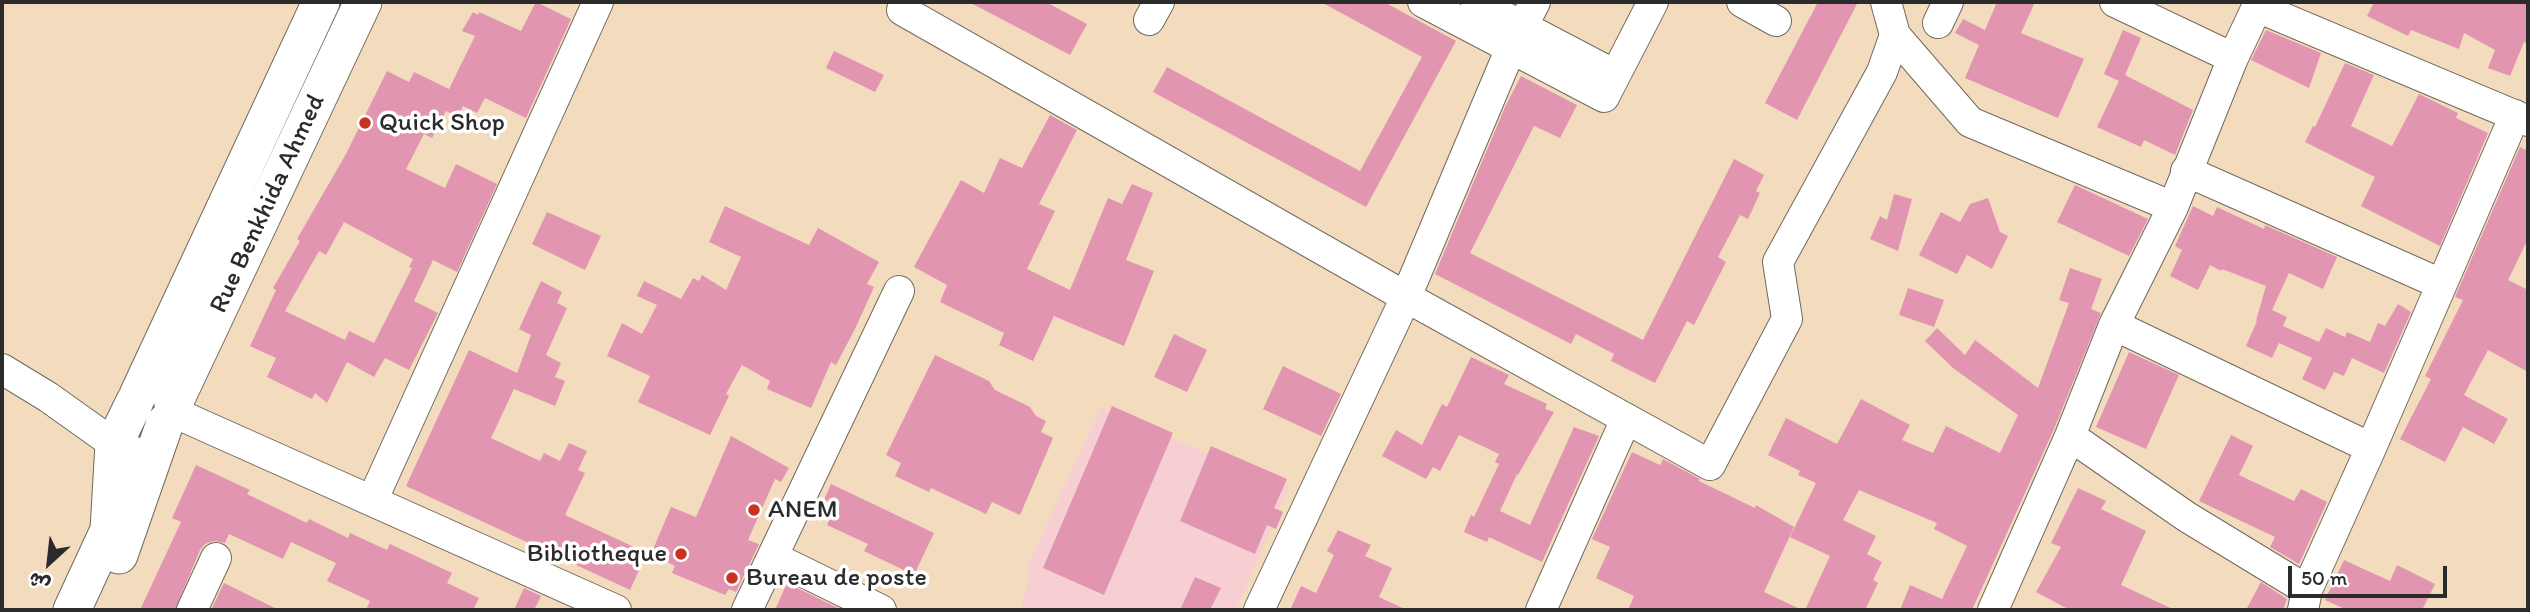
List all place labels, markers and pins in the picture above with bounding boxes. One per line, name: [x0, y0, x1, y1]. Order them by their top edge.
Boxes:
place label: Quick Shop: [379, 107, 505, 139]
marker: Quick Shop: [357, 115, 373, 131]
place label: ANEM: [768, 494, 838, 526]
marker: ANEM: [746, 502, 762, 518]
place label: Bibliotheque: [527, 538, 667, 570]
marker: Bibliotheque: [673, 546, 689, 562]
place label: Bureau de poste: [746, 562, 927, 594]
marker: Bureau de poste: [724, 570, 740, 586]

